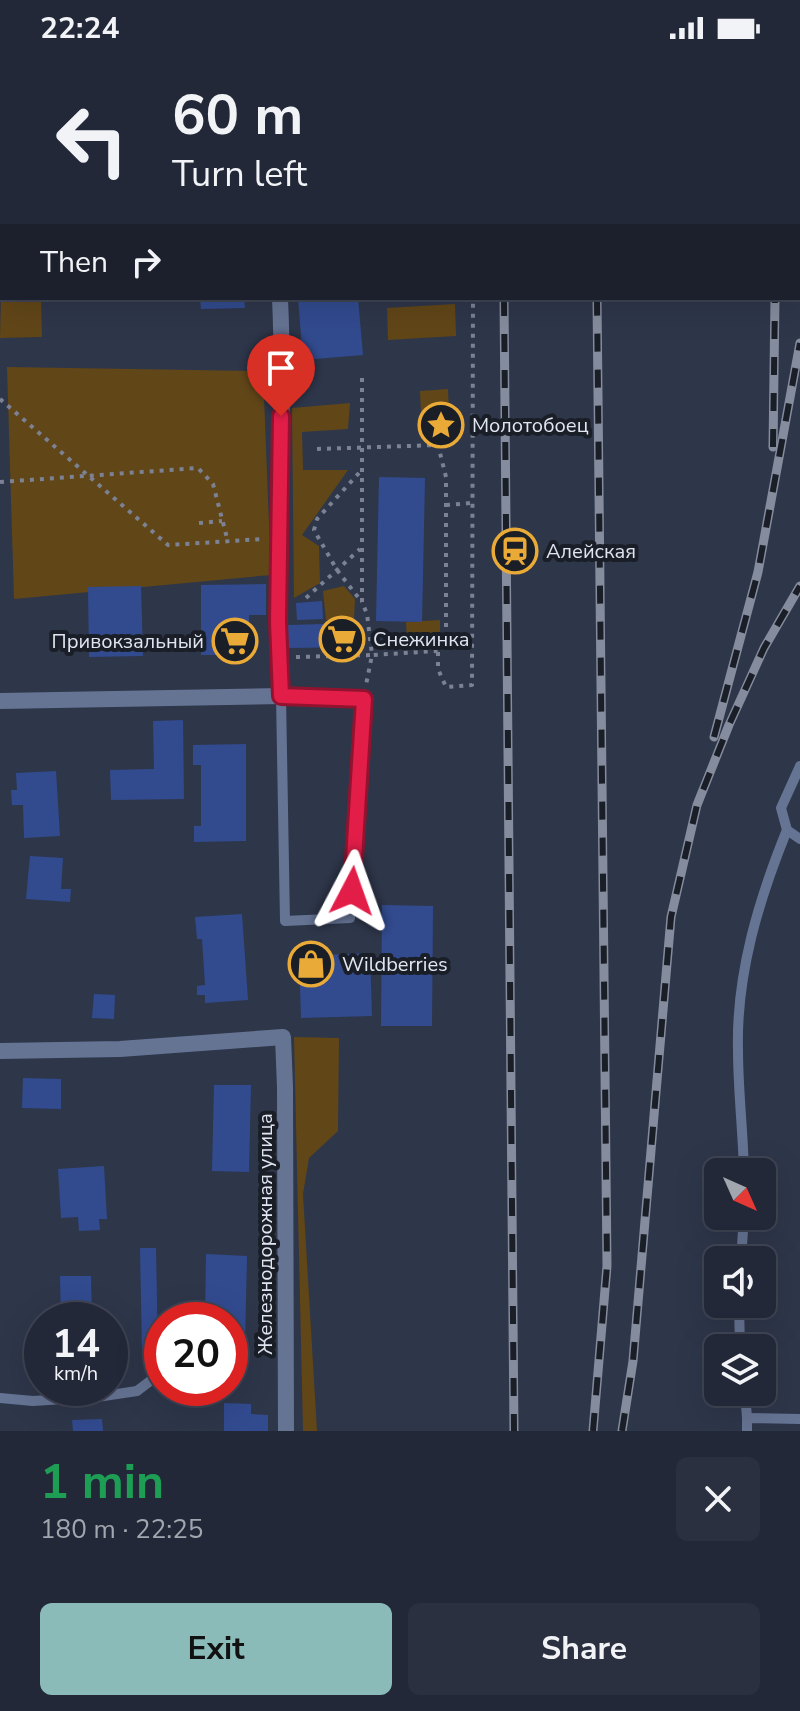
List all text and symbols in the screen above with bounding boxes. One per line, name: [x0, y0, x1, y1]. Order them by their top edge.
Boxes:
text: 22:24: [40, 8, 119, 49]
text: 60 m: [172, 77, 303, 154]
icon: left: [40, 88, 144, 192]
text: Turn left: [172, 150, 307, 199]
icon: right: [124, 240, 168, 284]
text: Then: [40, 242, 108, 283]
pin: [247, 334, 315, 416]
icon: arrive: [259, 346, 303, 390]
place icon: Молотобоец: [417, 401, 465, 449]
place label: Молотобоец: [472, 412, 589, 439]
station icon: Алейская: [491, 527, 539, 575]
place label: Алейская: [546, 538, 636, 565]
supermarket icon: Снежинка: [318, 615, 366, 663]
supermarket icon: Привокзальный: [211, 617, 259, 665]
place label: Снежинка: [373, 626, 469, 653]
place label: Привокзальный: [52, 628, 204, 655]
position arrow: [310, 849, 394, 933]
shop icon: Wildberries: [287, 940, 335, 988]
place label: Wildberries: [342, 951, 448, 978]
street label: Железнодорожная улица: [252, 1113, 279, 1355]
north arrow: [704, 1158, 776, 1230]
map controls: [704, 1158, 776, 1406]
button: sound: [704, 1246, 776, 1318]
speed limit sign: 20: [144, 1302, 248, 1406]
text: 14: [52, 1317, 100, 1371]
button: layers: [704, 1334, 776, 1406]
text: km/h: [54, 1360, 98, 1387]
text: 1 min: [40, 1449, 164, 1515]
button: close: [676, 1457, 760, 1541]
text: 180 m · 22:25: [40, 1512, 203, 1547]
button: Exit: [40, 1603, 392, 1695]
button: Share: [408, 1603, 760, 1695]

